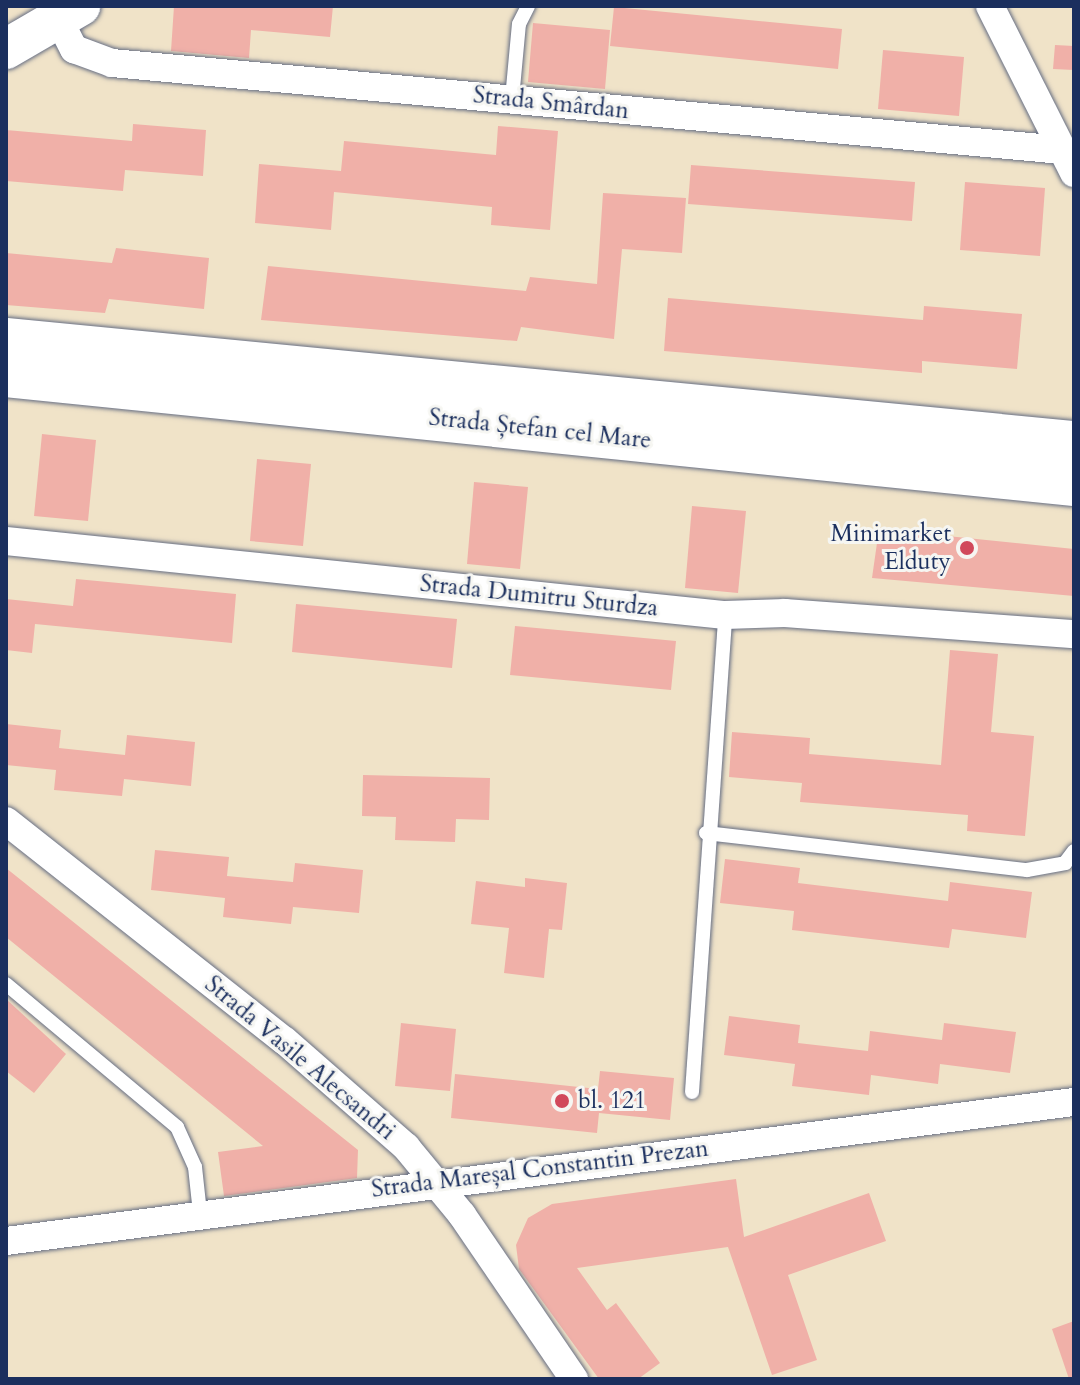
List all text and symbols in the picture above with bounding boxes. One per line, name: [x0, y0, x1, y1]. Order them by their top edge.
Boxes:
street label: Strada Smârdan: [472, 80, 630, 126]
street label: Strada Ștefan cel Mare: [427, 403, 653, 455]
place label: Minimarket Elduty: [831, 520, 951, 576]
marker: Minimarket Elduty: [958, 539, 976, 557]
street label: Strada Dumitru Sturdza: [418, 569, 660, 623]
street label: Strada Vasile Alecsandri: [199, 970, 401, 1146]
place label: bl. 121: [578, 1087, 646, 1115]
marker: bl. 121: [553, 1092, 571, 1110]
street label: Strada Mareșal Constantin Prezan: [370, 1134, 710, 1204]

